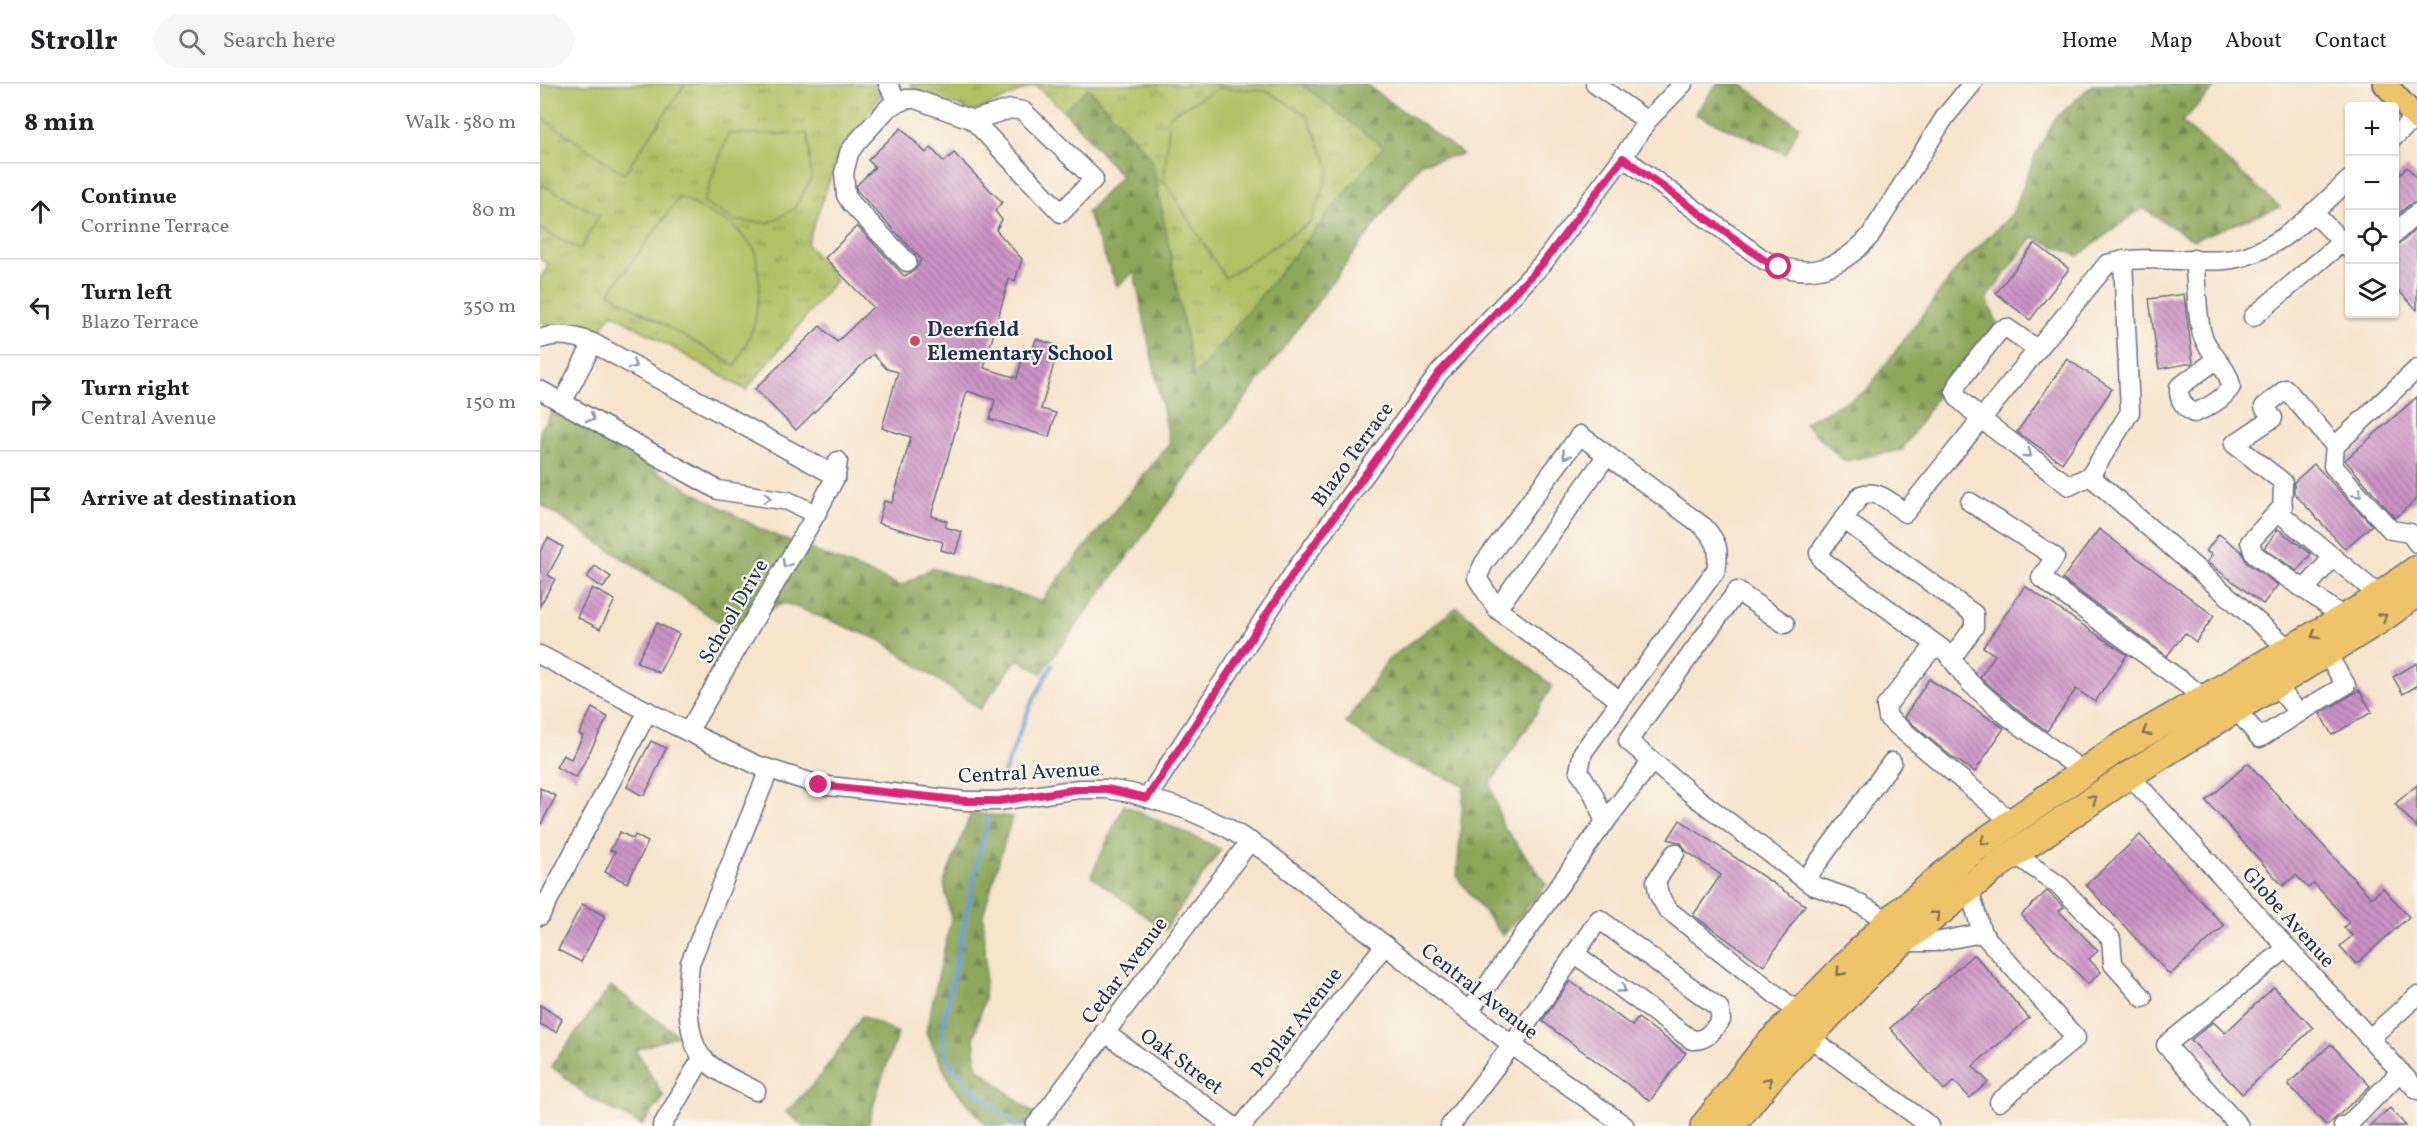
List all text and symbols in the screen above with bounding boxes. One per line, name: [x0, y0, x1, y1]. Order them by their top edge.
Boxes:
search box: [154, 14, 574, 68]
text: Strollr: [30, 22, 118, 61]
icon: search: [175, 25, 208, 58]
text: Search here: [223, 26, 335, 57]
text: Home: [2062, 27, 2117, 56]
text: Map: [2150, 27, 2192, 56]
text: About: [2225, 27, 2282, 56]
text: Contact: [2315, 27, 2387, 56]
map controls: [2345, 102, 2399, 318]
button: +: [2345, 102, 2399, 156]
text: 8 min: [24, 105, 95, 141]
text: Walk · 580 m: [405, 109, 516, 137]
button: −: [2345, 156, 2399, 210]
text: Continue: [81, 182, 177, 213]
icon: ahead: [24, 195, 57, 228]
text: 80 m: [472, 197, 516, 225]
button: locate: [2345, 210, 2399, 264]
text: Corrinne Terrace: [81, 213, 229, 241]
route start: [1765, 253, 1791, 279]
button: layers: [2345, 264, 2399, 318]
text: Turn left: [81, 278, 172, 309]
icon: left: [24, 291, 57, 324]
text: 350 m: [463, 293, 516, 321]
text: Blazo Terrace: [81, 309, 198, 337]
place label: Deerfield Elementary School: [927, 316, 1113, 369]
marker: Deerfield Elementary School: [908, 334, 922, 348]
one-way arrow: [627, 358, 638, 370]
text: Turn right: [81, 374, 189, 405]
icon: right: [24, 387, 57, 420]
text: 150 m: [465, 389, 516, 417]
street label: Blazo Terrace: [1305, 396, 1401, 513]
text: Central Avenue: [81, 405, 216, 433]
one-way arrow: [585, 410, 595, 422]
one-way arrow: [2021, 447, 2032, 458]
one-way arrow: [1562, 448, 1573, 459]
icon: arrive: [24, 483, 57, 516]
text: Arrive at destination: [81, 484, 297, 515]
one-way arrow: [2351, 487, 2362, 498]
one-way arrow: [762, 491, 771, 503]
street label: School Drive: [693, 554, 776, 670]
one-way arrow: [782, 558, 794, 568]
one-way arrow: [2376, 613, 2387, 624]
one-way arrow: [2311, 628, 2321, 639]
one-way arrow: [2142, 725, 2152, 736]
street label: Central Avenue: [957, 755, 1101, 792]
route end: [805, 771, 831, 797]
one-way arrow: [2087, 795, 2098, 806]
one-way arrow: [1980, 834, 1991, 845]
street label: Globe Avenue: [2235, 861, 2341, 975]
street label: Cedar Avenue: [1075, 911, 1175, 1031]
one-way arrow: [1930, 911, 1941, 922]
street label: Central Avenue: [1414, 937, 1544, 1047]
street label: Poplar Avenue: [1245, 961, 1350, 1084]
one-way arrow: [1836, 965, 1847, 975]
one-way arrow: [1615, 981, 1626, 992]
street label: Oak Street: [1134, 1022, 1229, 1102]
one-way arrow: [1761, 1077, 1772, 1088]

